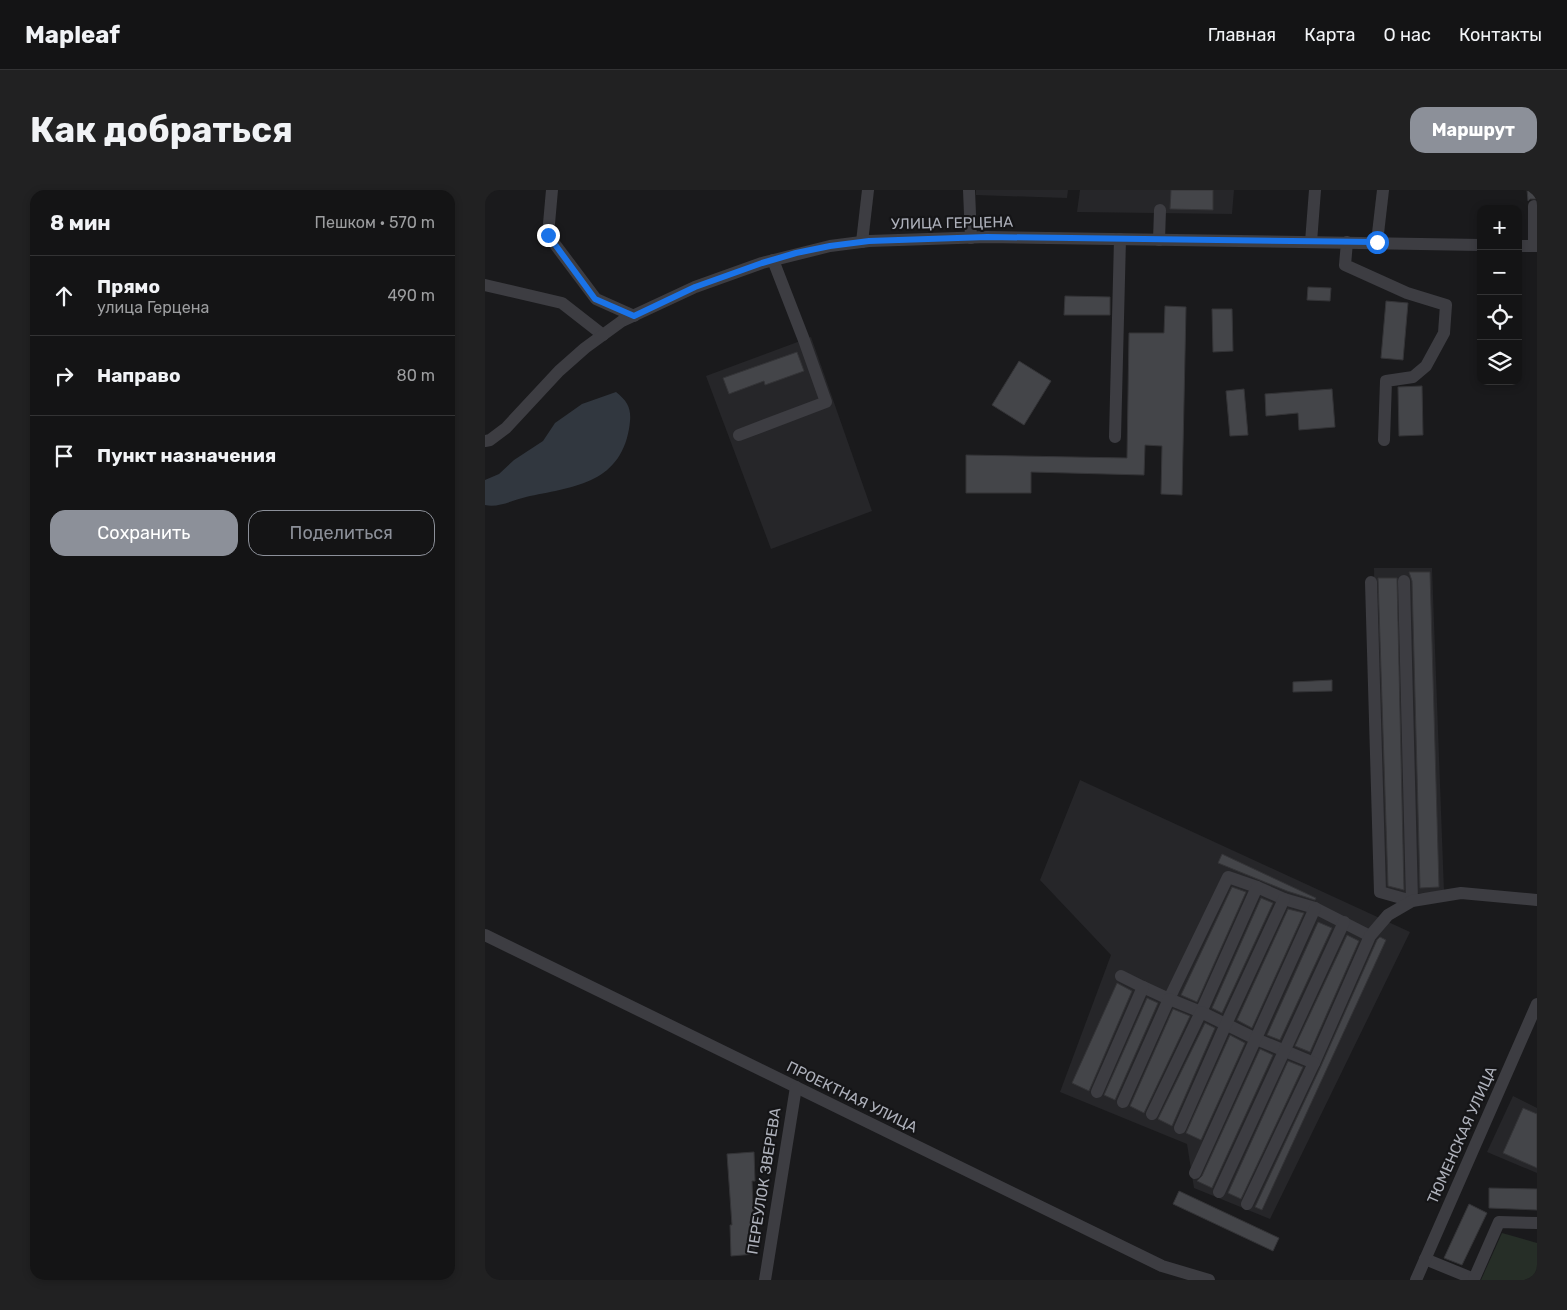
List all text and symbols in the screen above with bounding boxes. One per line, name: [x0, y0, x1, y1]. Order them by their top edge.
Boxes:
text: Mapleaf: [25, 21, 120, 49]
text: Главная: [1208, 24, 1276, 46]
text: Карта: [1304, 24, 1356, 46]
text: О нас: [1384, 24, 1431, 46]
text: Контакты: [1459, 24, 1542, 46]
button: Маршрут: [1410, 107, 1537, 153]
text: Как добраться: [30, 109, 293, 151]
map controls: [1477, 205, 1522, 385]
button: +: [1477, 205, 1522, 250]
text: 8 мин: [50, 210, 111, 235]
text: Пешком · 570 m: [315, 213, 435, 232]
street label: УЛИЦА ГЕРЦЕНА: [891, 213, 1013, 233]
route end: [537, 224, 560, 247]
route start: [1366, 231, 1389, 254]
button: −: [1477, 250, 1522, 295]
text: Прямо: [97, 275, 160, 298]
icon: ahead: [50, 282, 78, 310]
text: 490 m: [387, 286, 435, 305]
button: locate: [1477, 295, 1522, 340]
text: улица Герцена: [97, 298, 209, 317]
button: layers: [1477, 340, 1522, 385]
icon: right: [50, 362, 78, 390]
text: Направо: [97, 364, 181, 387]
text: 80 m: [397, 366, 435, 385]
icon: arrive: [50, 442, 78, 470]
text: Пункт назначения: [97, 444, 276, 467]
button: Сохранить: [50, 510, 238, 556]
button: Поделиться: [248, 510, 435, 556]
street label: ПРОЕКТНАЯ УЛИЦА: [784, 1057, 920, 1137]
street label: ТЮМЕНСКАЯ УЛИЦА: [1423, 1063, 1501, 1207]
street label: ПЕРЕУЛОК ЗВЕРЕВА: [744, 1106, 784, 1256]

